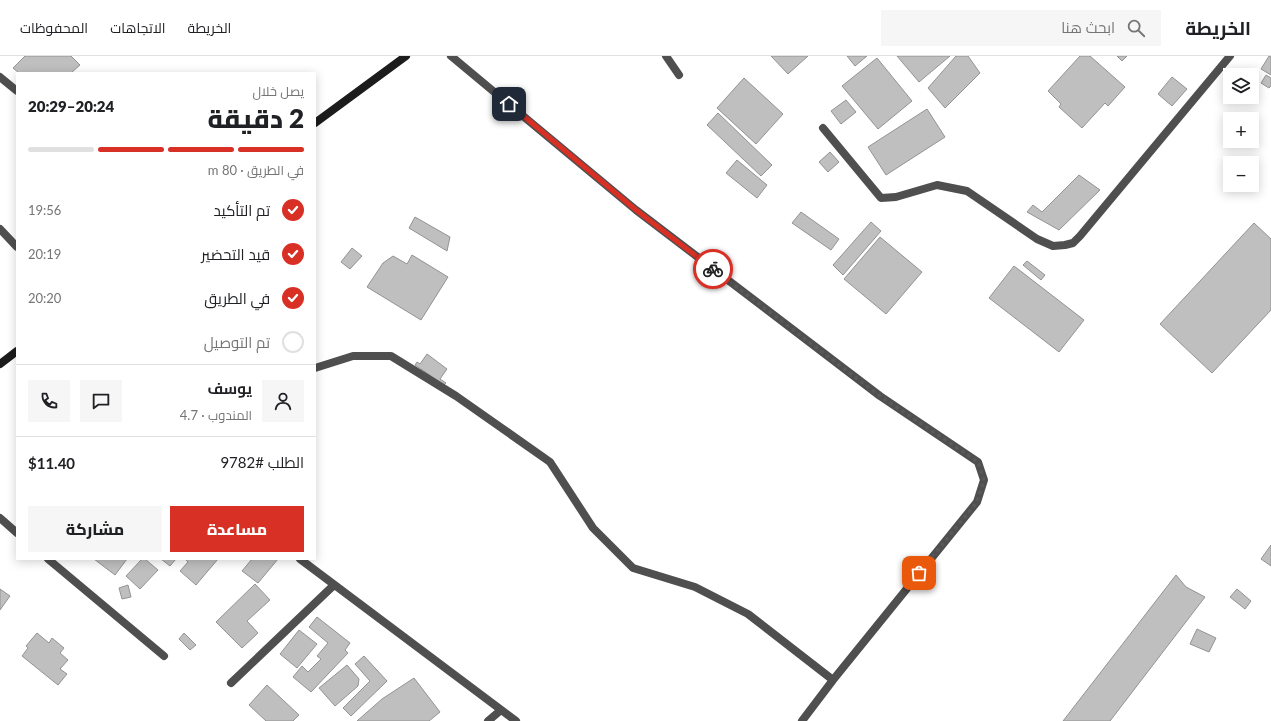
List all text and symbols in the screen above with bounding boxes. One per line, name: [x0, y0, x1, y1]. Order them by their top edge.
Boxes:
search box: [881, 10, 1161, 46]
text: الخريطة: [1185, 16, 1251, 39]
icon: search: [1125, 17, 1147, 39]
text: ابحث هنا: [1061, 18, 1115, 36]
text: المحفوظات: [20, 19, 88, 36]
text: الاتجاهات: [110, 19, 166, 36]
text: الخريطة: [188, 19, 231, 36]
map controls: [1223, 68, 1259, 192]
button: layers: [1223, 68, 1259, 104]
text: يصل خلال: [252, 83, 304, 99]
pin: [492, 87, 526, 121]
icon: home: [498, 93, 520, 115]
text: 20:24–20:29: [28, 97, 114, 115]
text: 2 دقيقة: [207, 102, 304, 134]
button: +: [1223, 112, 1259, 148]
button: −: [1223, 156, 1259, 192]
text: في الطريق · 80 m: [208, 162, 304, 178]
icon: check: [282, 199, 304, 221]
text: تم التأكيد: [213, 201, 270, 219]
text: 19:56: [28, 202, 61, 218]
icon: check: [282, 243, 304, 265]
text: قيد التحضير: [201, 245, 270, 263]
text: 20:19: [28, 246, 61, 262]
courier: [693, 249, 733, 289]
icon: bike: [702, 258, 724, 280]
icon: check: [282, 287, 304, 309]
text: في الطريق: [204, 289, 270, 307]
text: 20:20: [28, 290, 61, 306]
text: تم التوصيل: [204, 333, 270, 351]
text: يوسف: [207, 379, 252, 397]
button: phone: [28, 380, 70, 422]
button: chat: [80, 380, 122, 422]
button: person: [262, 380, 304, 422]
text: المندوب · 4.7: [180, 407, 252, 423]
text: الطلب #9782: [220, 453, 304, 471]
text: $11.40: [28, 454, 75, 472]
button: مشاركة: [28, 506, 162, 552]
button: مساعدة: [170, 506, 304, 552]
pin: [902, 556, 936, 590]
icon: bag: [908, 562, 930, 584]

